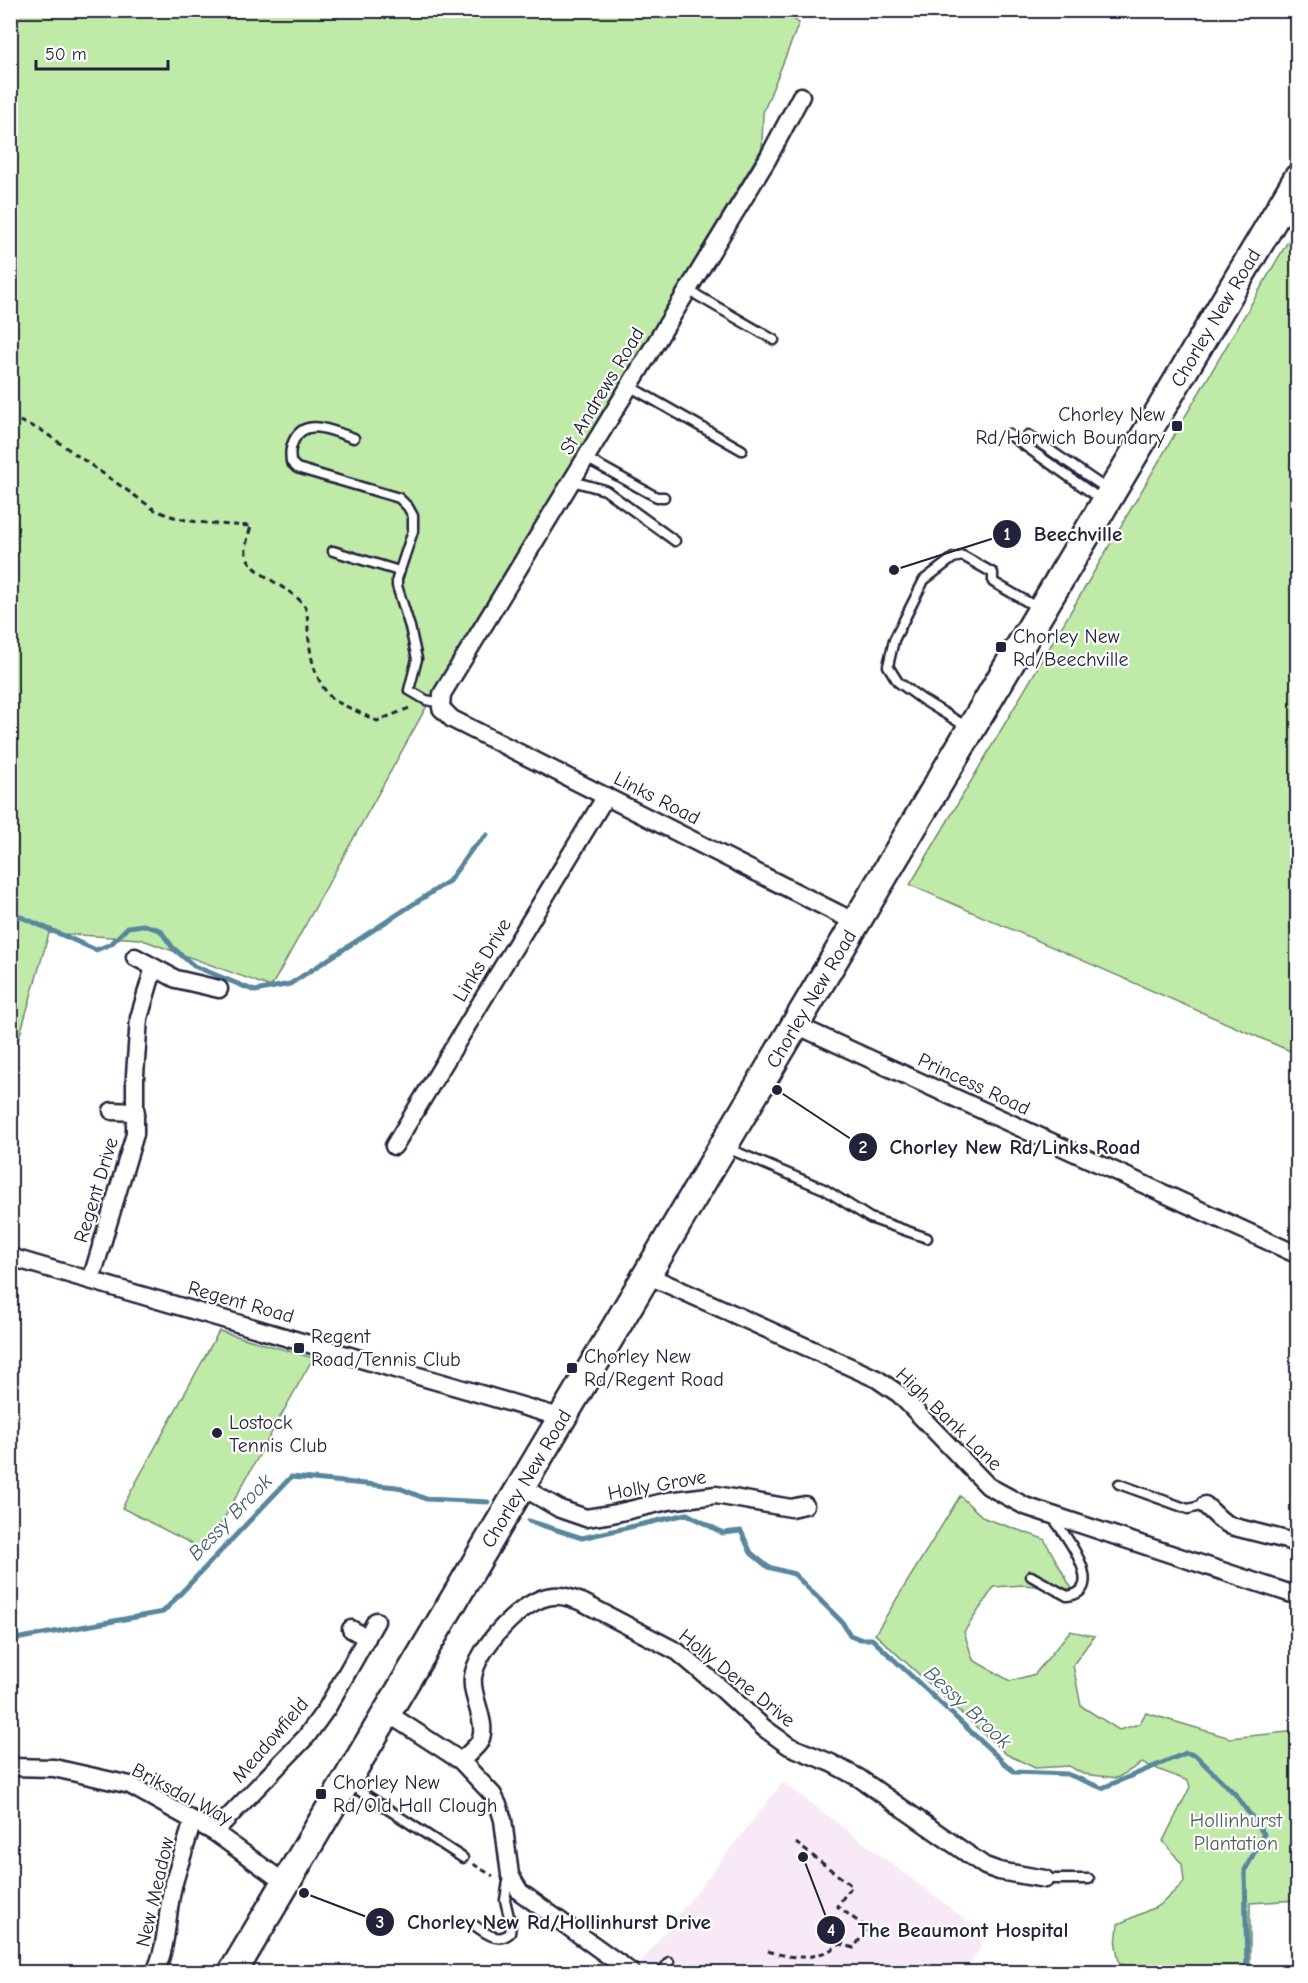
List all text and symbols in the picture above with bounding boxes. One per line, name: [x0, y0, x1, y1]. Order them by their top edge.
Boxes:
scale bar: [36, 33, 168, 71]
text: 50 m: [45, 44, 87, 65]
street label: Chorley New Road: [1165, 244, 1265, 391]
street label: St Andrews Road: [555, 323, 649, 459]
place label: Chorley New Rd/Horwich Boundary: [975, 403, 1165, 449]
marker: Chorley New Rd/Horwich Boundary: [1170, 419, 1184, 433]
callout: Beechville: [992, 514, 1135, 553]
text: Beechville: [1034, 522, 1122, 546]
text: 1: [1003, 524, 1011, 545]
place label: Chorley New Rd/Beechville: [1013, 625, 1128, 671]
marker: Chorley New Rd/Beechville: [994, 640, 1008, 654]
street label: Links Road: [610, 767, 704, 829]
street label: Links Drive: [448, 914, 516, 1006]
street label: Chorley New Road: [761, 925, 861, 1072]
street label: Princess Road: [914, 1048, 1034, 1120]
callout: Chorley New Rd/Links Road: [848, 1127, 1153, 1166]
street label: Regent Drive: [69, 1135, 123, 1245]
text: Chorley New Rd/Links Road: [890, 1135, 1140, 1159]
text: 2: [859, 1137, 868, 1158]
street label: Regent Road: [185, 1276, 297, 1328]
place label: Regent Road/Tennis Club: [311, 1325, 461, 1371]
marker: Regent Road/Tennis Club: [292, 1341, 306, 1355]
place label: Chorley New Rd/Regent Road: [584, 1345, 724, 1391]
marker: Chorley New Rd/Regent Road: [565, 1361, 579, 1375]
street label: High Bank Lane: [891, 1363, 1007, 1475]
street label: Chorley New Road: [476, 1405, 576, 1552]
place label: Lostock Tennis Club: [229, 1411, 327, 1457]
marker: Lostock Tennis Club: [210, 1426, 224, 1440]
street label: Holly Grove: [606, 1465, 708, 1505]
water label: Bessy Brook: [183, 1468, 278, 1565]
street label: Holly Dene Drive: [674, 1624, 800, 1732]
water label: Bessy Brook: [919, 1661, 1017, 1754]
street label: Meadowfield: [227, 1693, 313, 1787]
street label: Briksdal Way: [128, 1758, 236, 1830]
place label: Chorley New Rd/Old Hall Clough: [333, 1771, 498, 1817]
marker: Chorley New Rd/Old Hall Clough: [314, 1787, 328, 1801]
park label: Hollinhurst Plantation: [1190, 1809, 1283, 1855]
street label: New Meadow: [131, 1835, 179, 1949]
callout: Chorley New Rd/Hollinhurst Drive: [365, 1902, 723, 1941]
text: Chorley New Rd/Hollinhurst Drive: [407, 1910, 711, 1934]
callout: The Beaumont Hospital: [816, 1910, 1080, 1949]
text: 3: [376, 1912, 384, 1933]
text: The Beaumont Hospital: [858, 1918, 1068, 1942]
text: 4: [827, 1920, 835, 1941]

